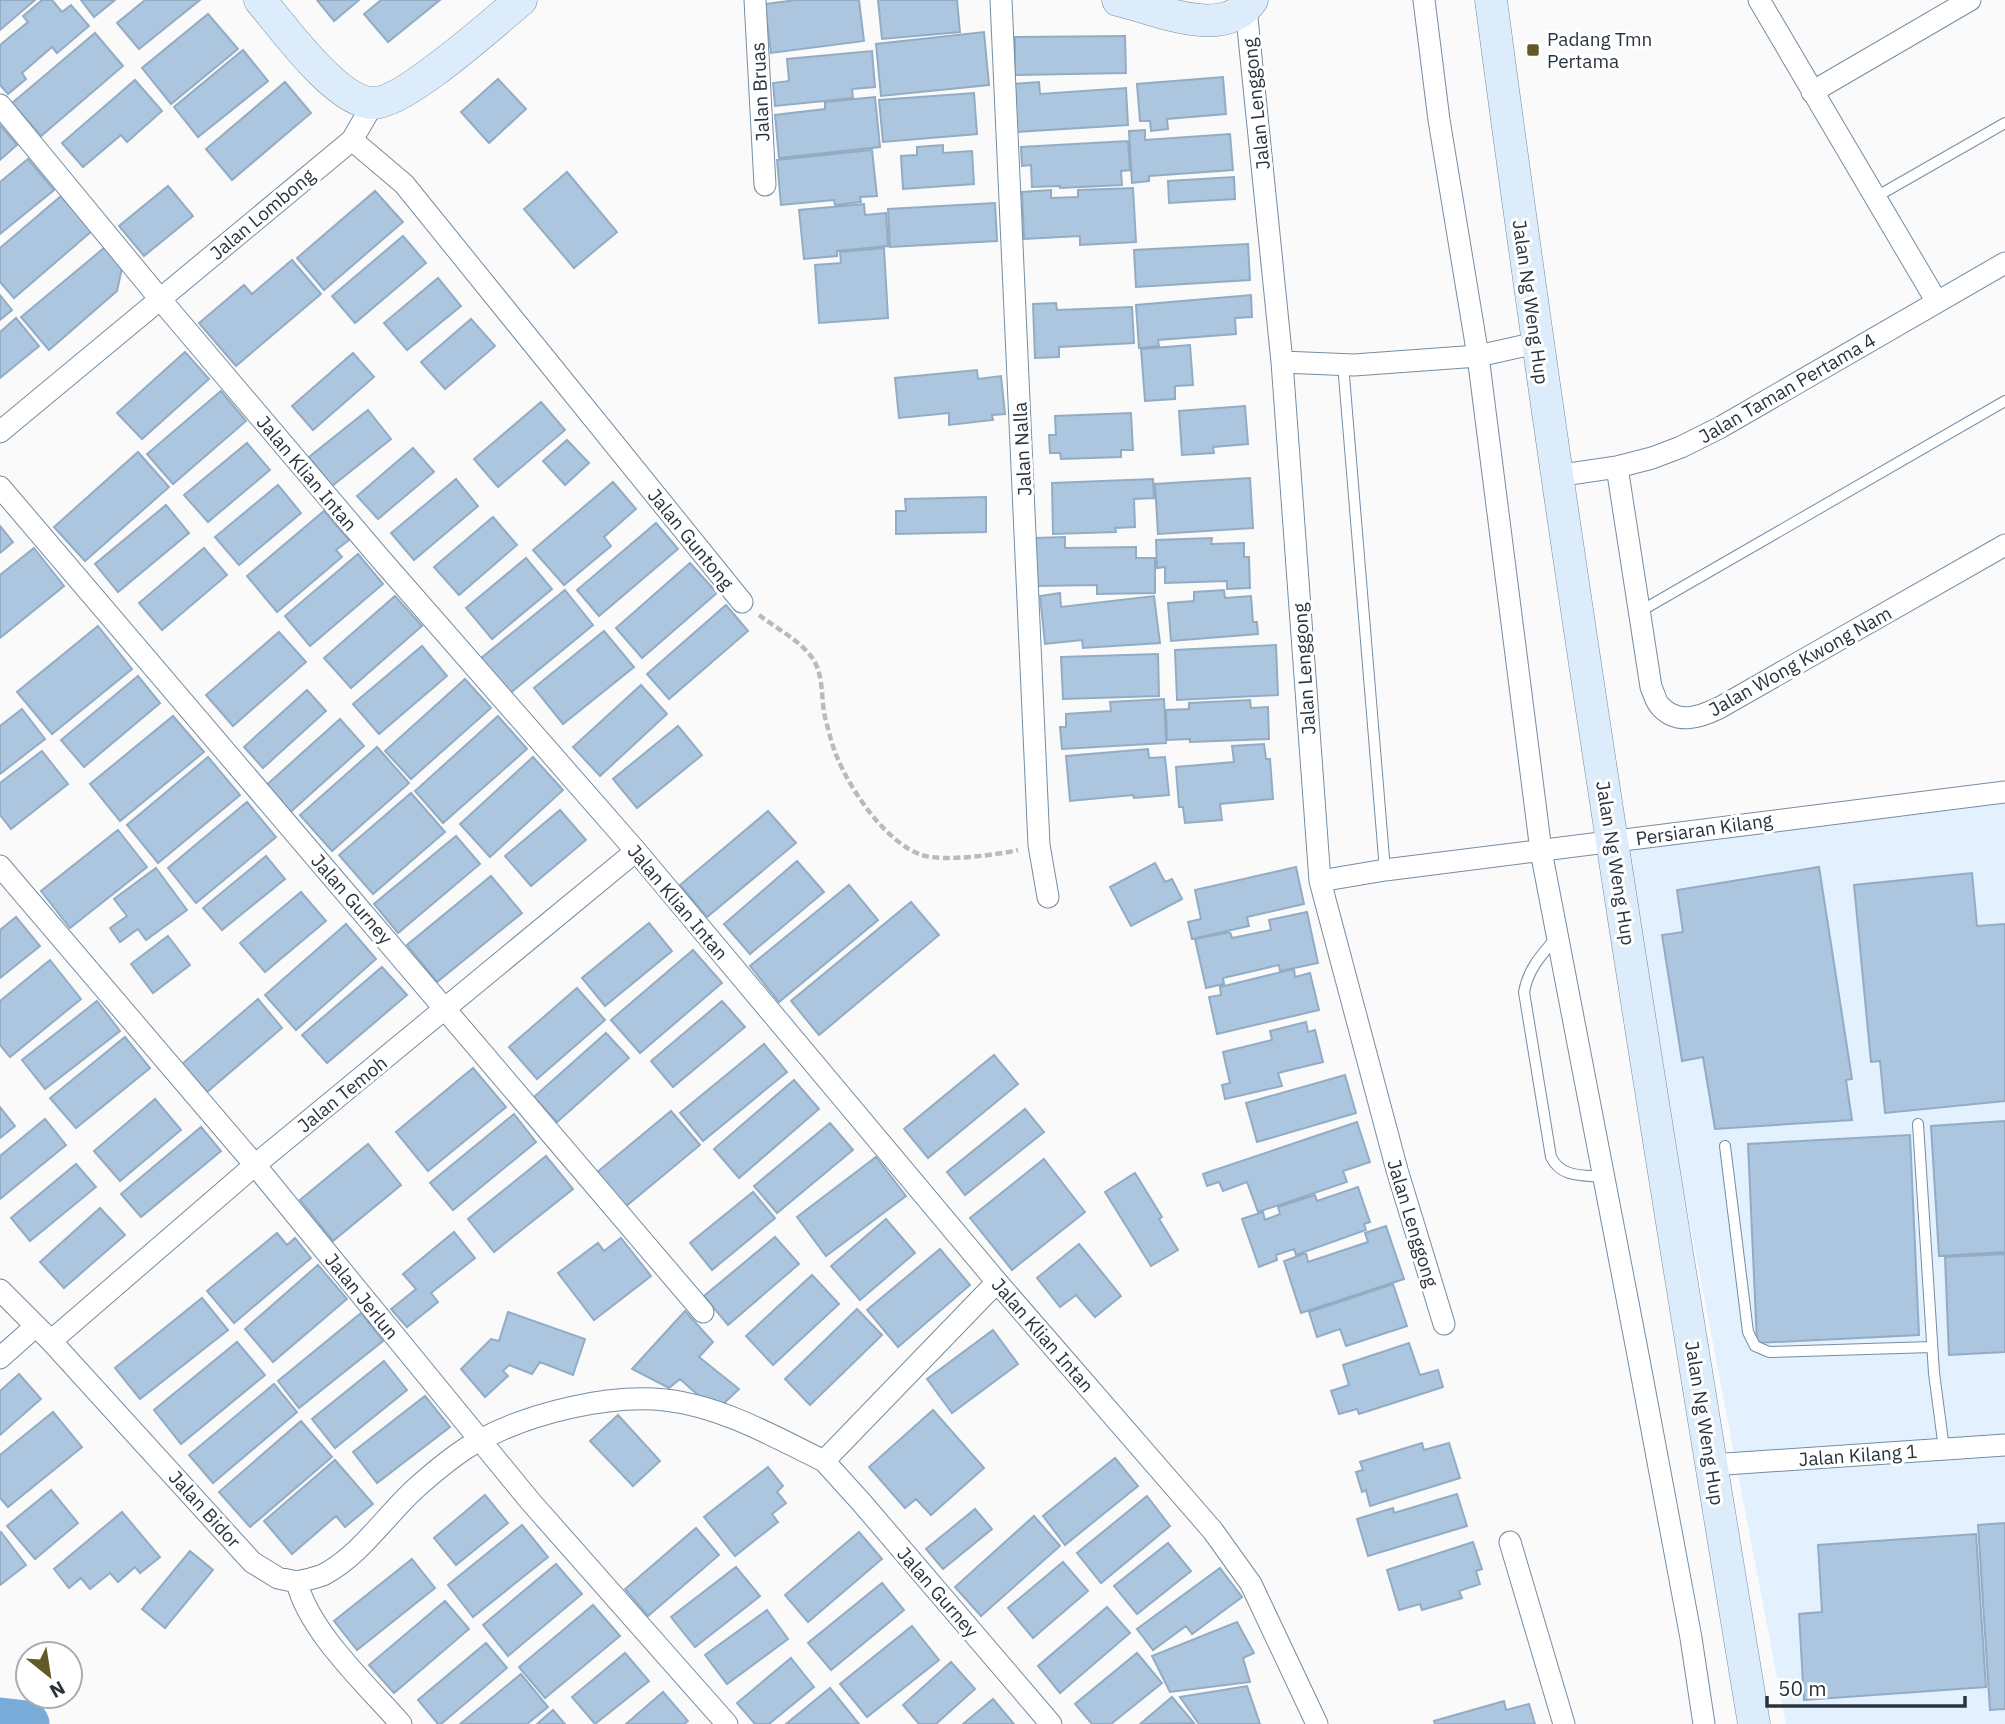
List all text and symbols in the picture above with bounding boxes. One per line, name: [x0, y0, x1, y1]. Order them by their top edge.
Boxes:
place label: Padang Tmn Pertama: [1547, 27, 1652, 73]
street label: Jalan Lenggong: [1237, 37, 1275, 171]
street label: Jalan Bruas: [745, 41, 775, 143]
marker: Padang Tmn Pertama: [1525, 42, 1541, 58]
street label: Jalan Lombong: [205, 163, 319, 265]
street label: Jalan Ng Weng Hup: [1508, 218, 1554, 386]
street label: Jalan Taman Pertama 4: [1694, 328, 1880, 448]
street label: Jalan Nalla: [1008, 401, 1036, 497]
street label: Jalan Klian Intan: [252, 410, 362, 536]
street label: Jalan Guntong: [643, 484, 739, 594]
street label: Jalan Wong Kwong Nam: [1704, 601, 1896, 721]
street label: Jalan Lenggong: [1287, 602, 1321, 736]
street label: Jalan Ng Weng Hup: [1591, 779, 1641, 947]
street label: Persiaran Kilang: [1634, 808, 1774, 850]
street label: Jalan Klian Intan: [623, 839, 733, 965]
street label: Jalan Gurney: [306, 849, 398, 950]
street label: Jalan Temoh: [292, 1051, 392, 1137]
street label: Jalan Lenggong: [1382, 1156, 1444, 1290]
street label: Jalan Jerlun: [320, 1248, 404, 1344]
street label: Jalan Klian Intan: [987, 1273, 1099, 1397]
street label: Jalan Ng Weng Hup: [1680, 1339, 1730, 1507]
street label: Jalan Kilang 1: [1798, 1439, 1918, 1471]
street label: Jalan Bidor: [164, 1465, 246, 1553]
street label: Jalan Gurney: [892, 1542, 984, 1643]
north arrow: [14, 1640, 84, 1710]
scale bar: [1767, 1664, 1965, 1708]
text: 50 m: [1778, 1674, 1827, 1702]
text: N: [46, 1676, 69, 1704]

